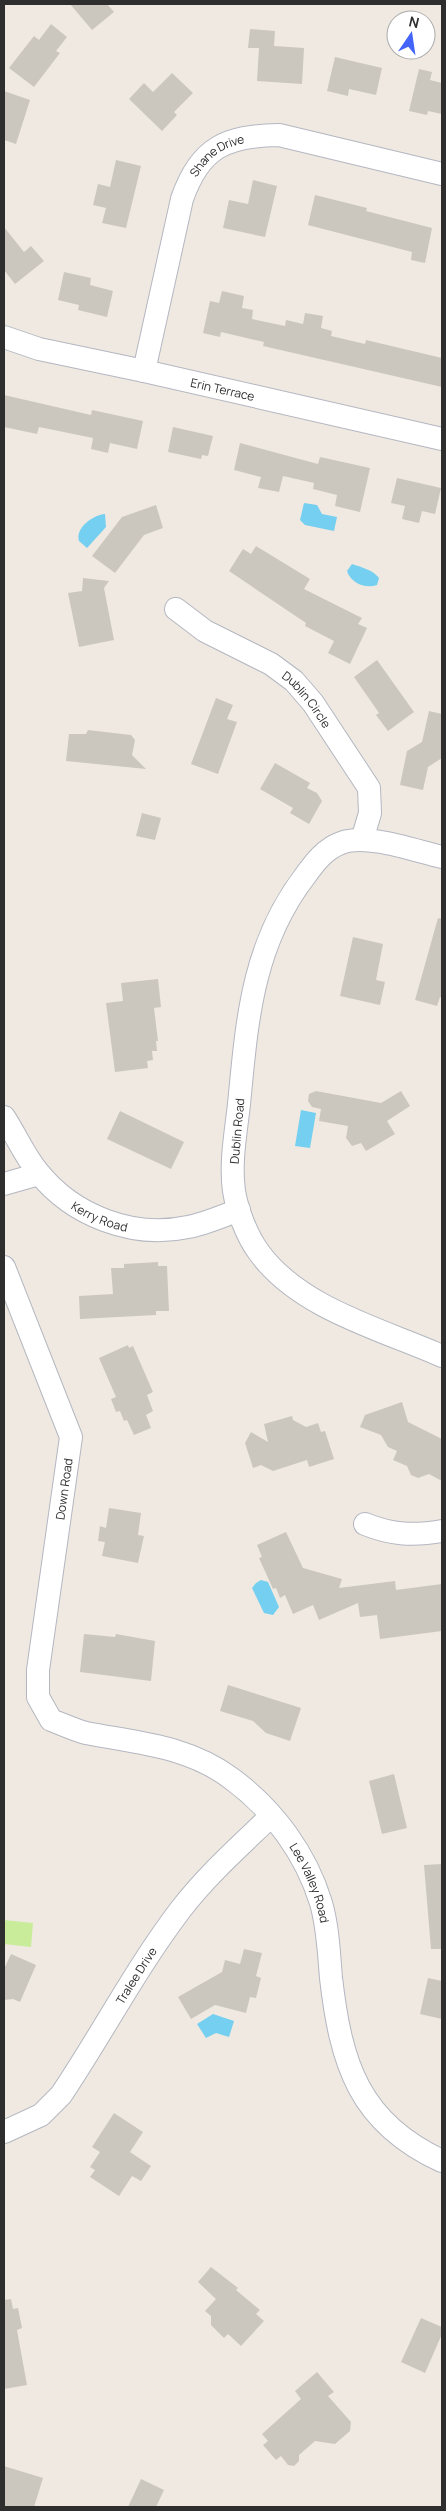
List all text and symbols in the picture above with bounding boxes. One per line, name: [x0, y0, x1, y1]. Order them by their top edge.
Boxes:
north arrow: [386, 10, 436, 60]
text: N: [407, 11, 421, 32]
street label: Shane Drive: [185, 130, 246, 180]
street label: Erin Terrace: [189, 373, 256, 405]
street label: Dublin Circle: [279, 667, 335, 731]
street label: Dublin Road: [226, 1097, 248, 1165]
street label: Kerry Road: [68, 1197, 129, 1235]
street label: Down Road: [51, 1457, 77, 1521]
street label: Lee Valley Road: [286, 1839, 334, 1924]
street label: Tralee Drive: [111, 1943, 160, 2007]

